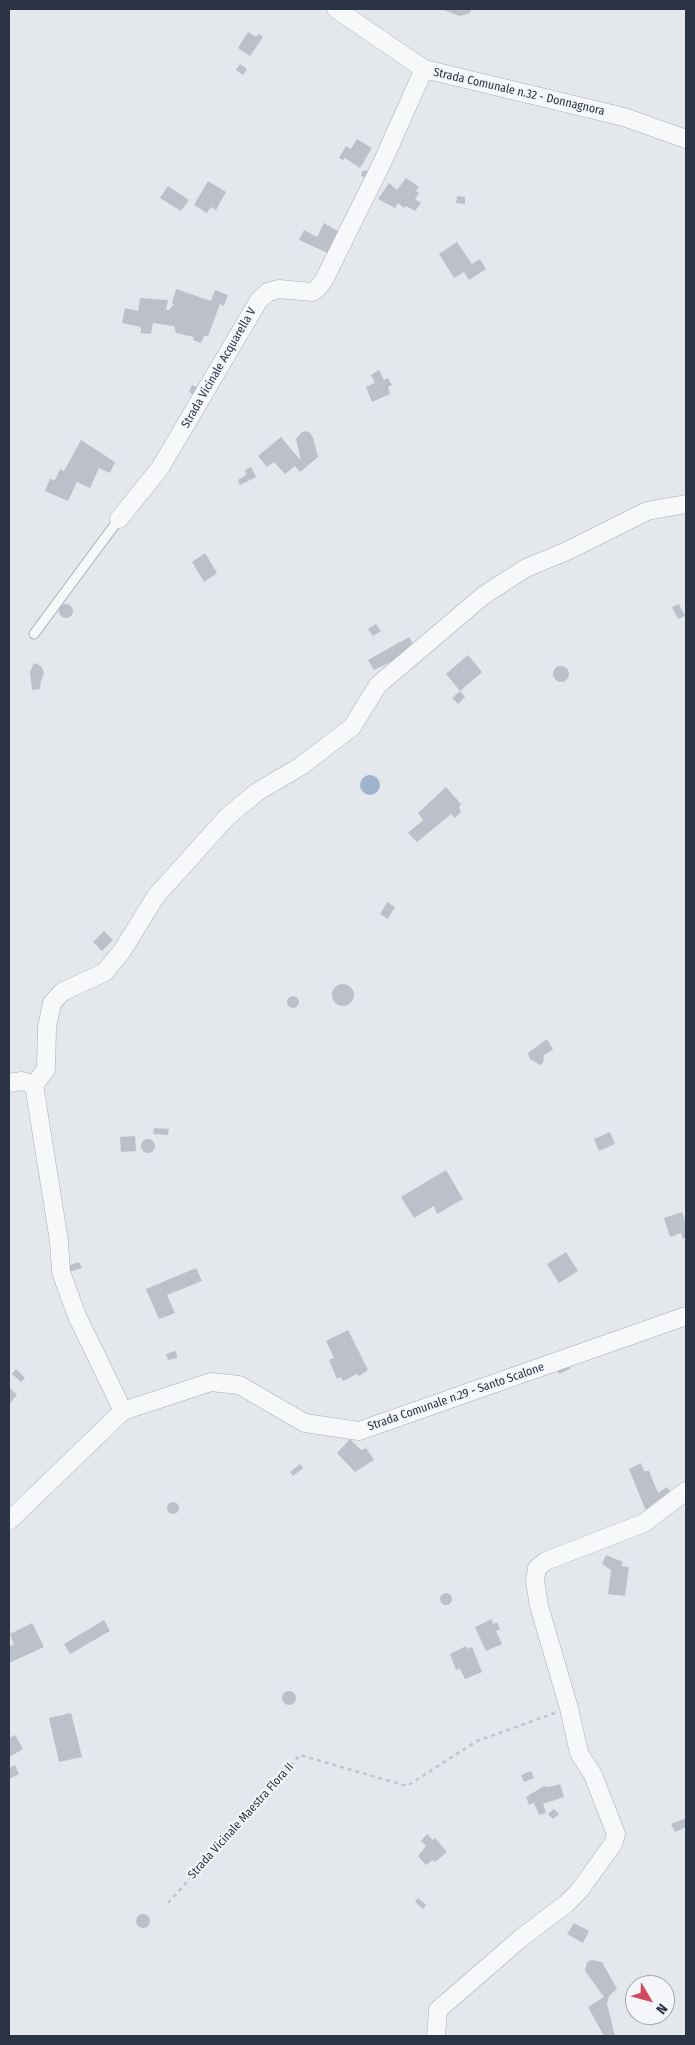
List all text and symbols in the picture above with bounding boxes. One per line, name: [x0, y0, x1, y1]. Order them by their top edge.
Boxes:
street label: Strada Comunale n.32 - Donnagnora: [432, 65, 606, 119]
street label: Strada Vicinale Acquarella V: [179, 305, 259, 431]
street label: Strada Comunale n.29 - Santo Scalone: [366, 1360, 546, 1434]
street label: Strada Vicinale Maestra Flora II: [185, 1760, 297, 1882]
north arrow: [625, 1975, 675, 2025]
text: N: [652, 2000, 671, 2017]

